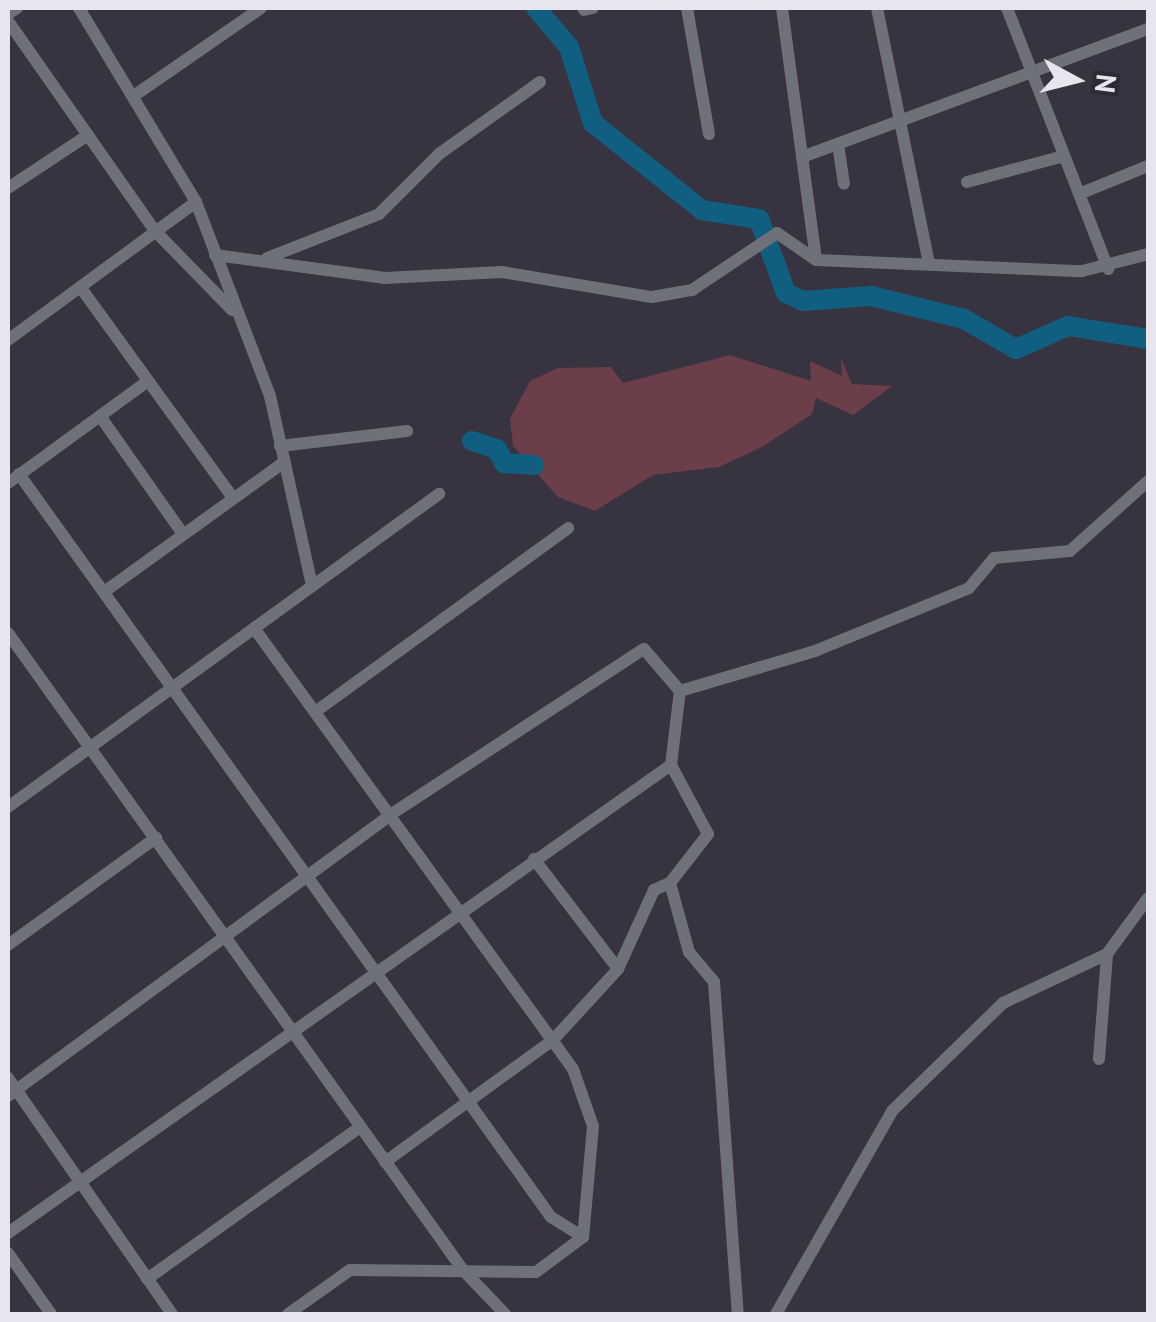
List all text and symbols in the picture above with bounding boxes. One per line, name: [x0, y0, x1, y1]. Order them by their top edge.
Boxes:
north arrow: [1026, 30, 1126, 130]
text: N: [1087, 72, 1126, 95]

